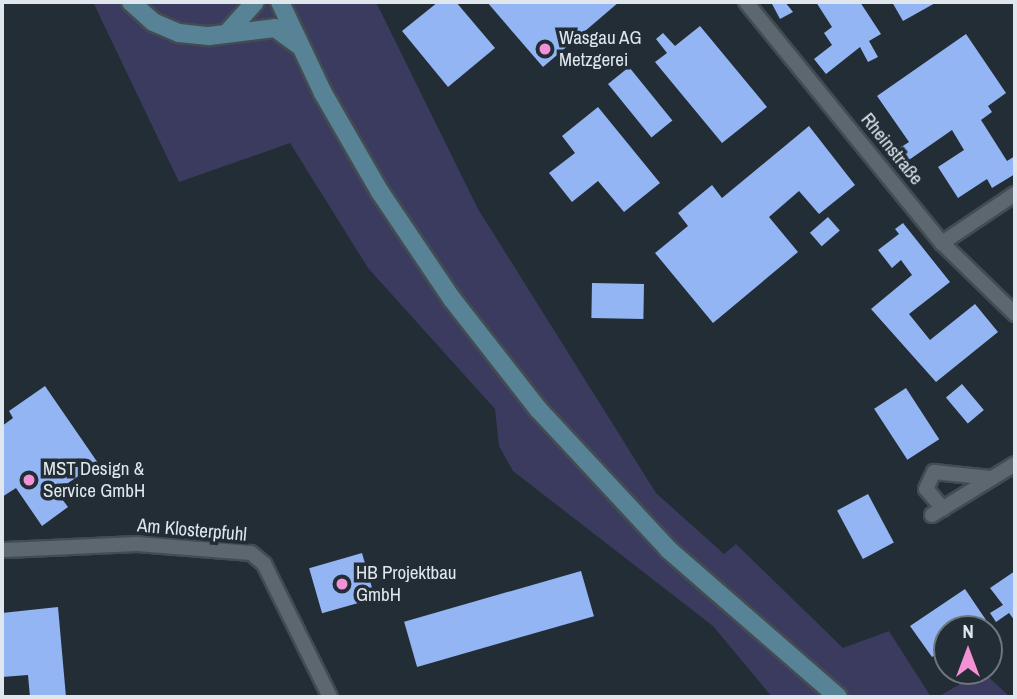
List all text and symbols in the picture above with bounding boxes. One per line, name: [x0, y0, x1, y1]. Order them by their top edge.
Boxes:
place label: Wasgau AG Metzgerei: [559, 27, 642, 71]
marker: Wasgau AG Metzgerei: [537, 41, 553, 57]
street label: Rheinstraße: [856, 109, 928, 189]
place label: MST Design & Service GmbH: [43, 458, 145, 502]
marker: MST Design & Service GmbH: [21, 472, 37, 488]
street label: Am Klosterpfuhl: [136, 514, 248, 546]
place label: HB Projektbau GmbH: [356, 562, 456, 606]
marker: HB Projektbau GmbH: [334, 576, 350, 592]
north arrow: [933, 615, 1003, 685]
text: N: [962, 618, 974, 644]

